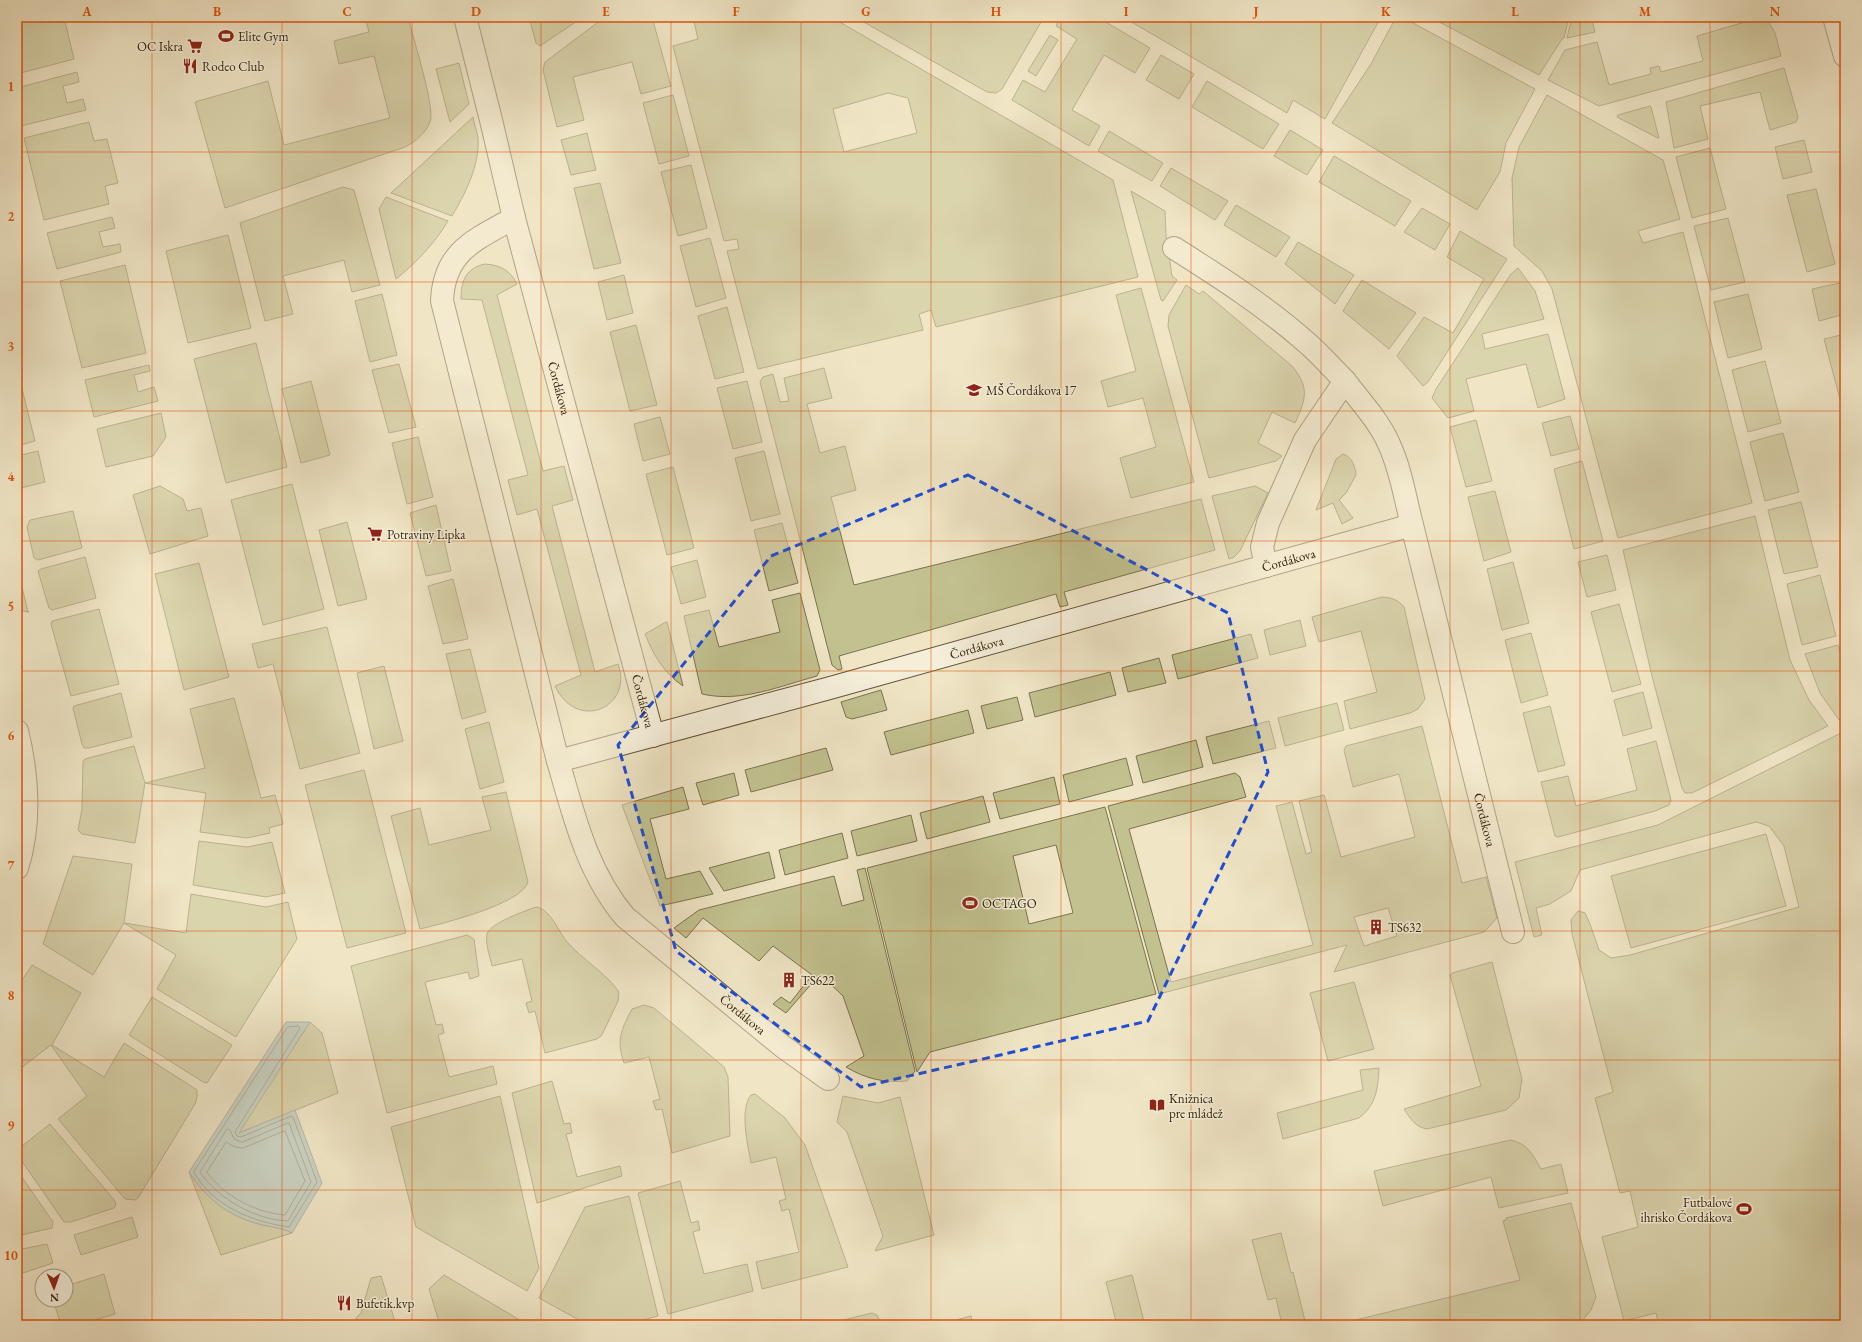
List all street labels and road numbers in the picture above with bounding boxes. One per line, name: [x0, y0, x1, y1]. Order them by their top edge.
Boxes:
street label: Čordákova: [544, 360, 575, 418]
street label: Čordákova: [1260, 544, 1318, 576]
street label: Čordákova: [948, 632, 1006, 663]
street label: Čordákova: [628, 672, 659, 731]
street label: Čordákova: [1470, 791, 1500, 849]
street label: Čordákova: [716, 990, 770, 1039]

